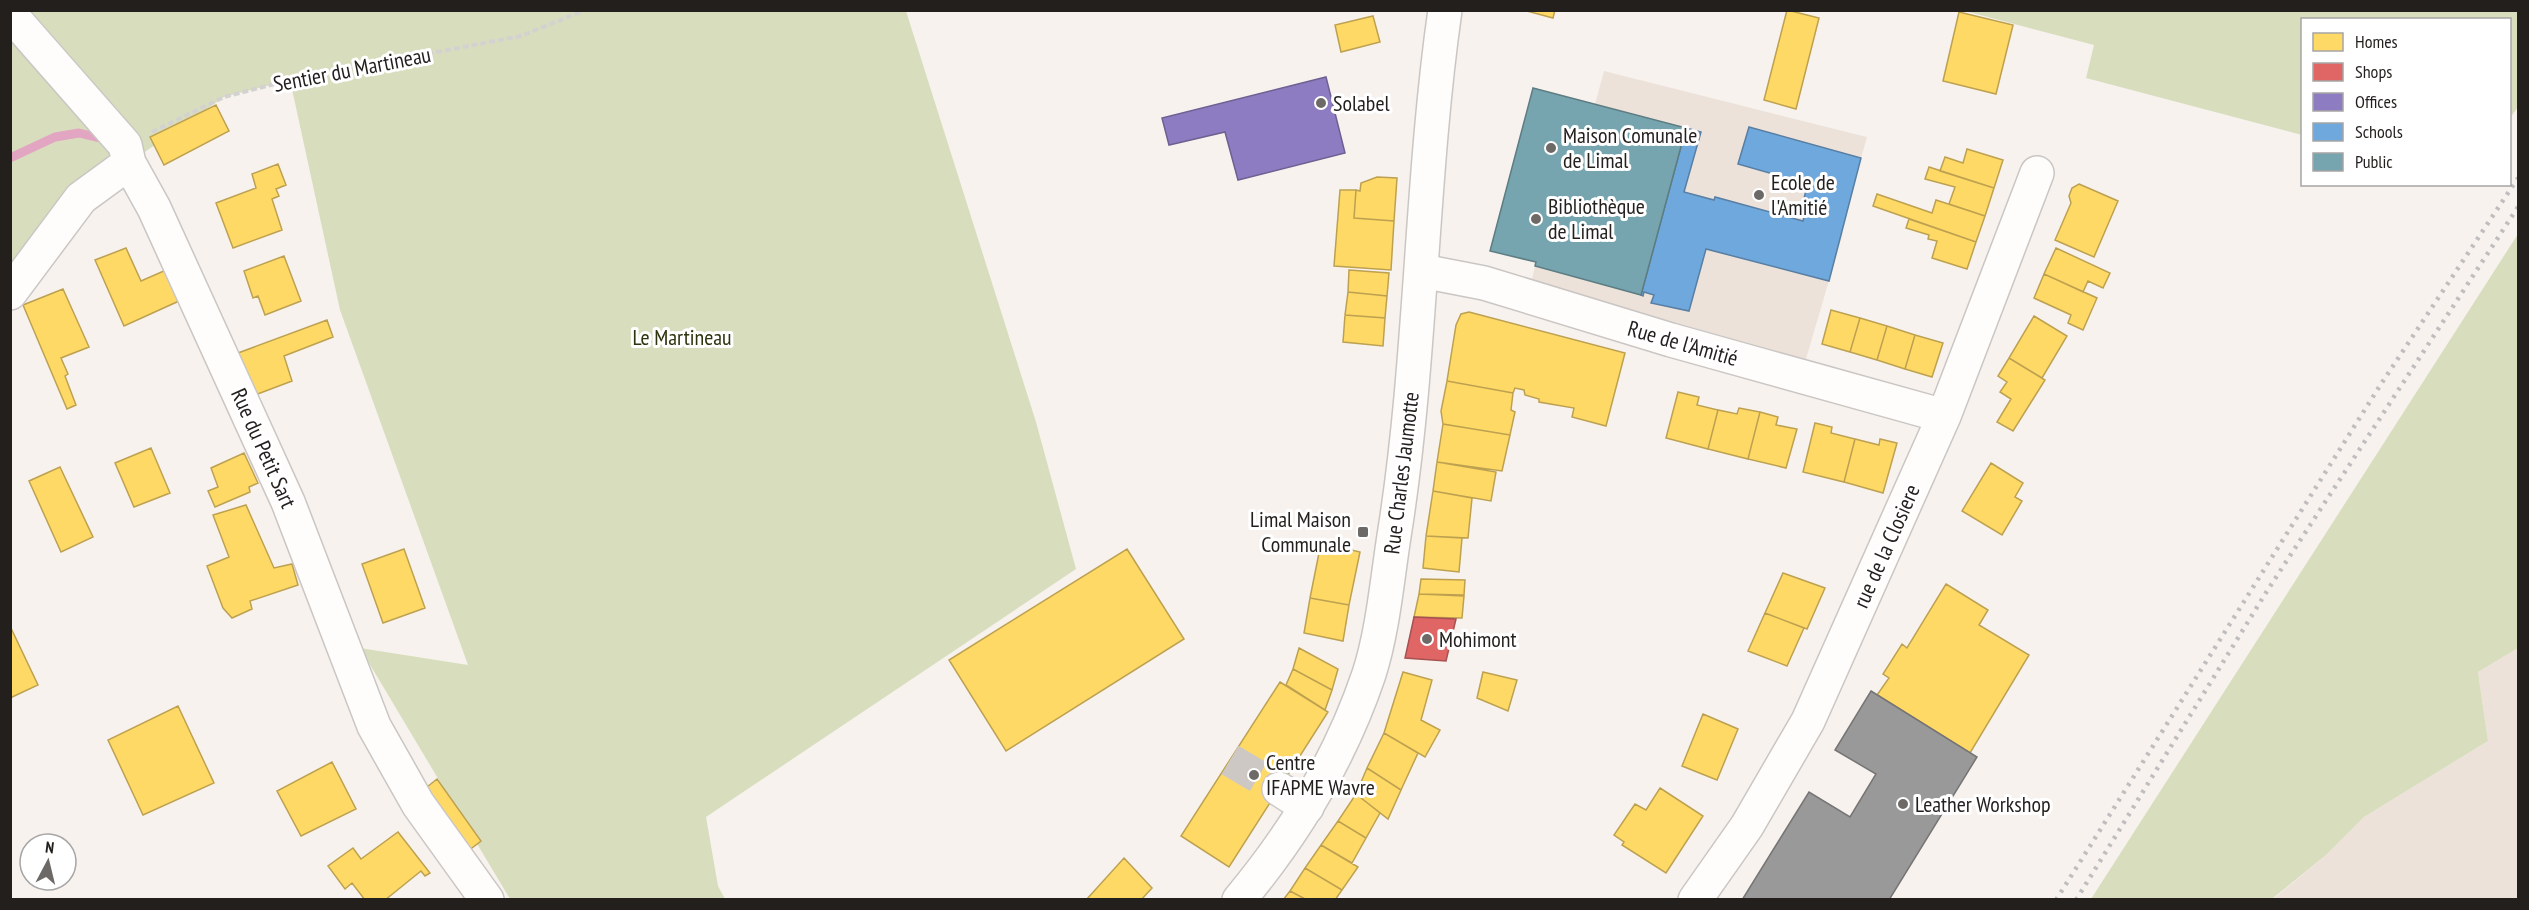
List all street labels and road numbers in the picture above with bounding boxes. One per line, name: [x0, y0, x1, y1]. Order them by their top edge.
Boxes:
street label: Sentier du Martineau: [271, 40, 433, 98]
street label: Rue de l'Amitié: [1625, 314, 1741, 372]
street label: Rue du Petit Sart: [225, 384, 303, 512]
street label: Rue Charles Jaumotte: [1377, 390, 1425, 556]
street label: rue de la Closiere: [1846, 480, 1926, 612]

